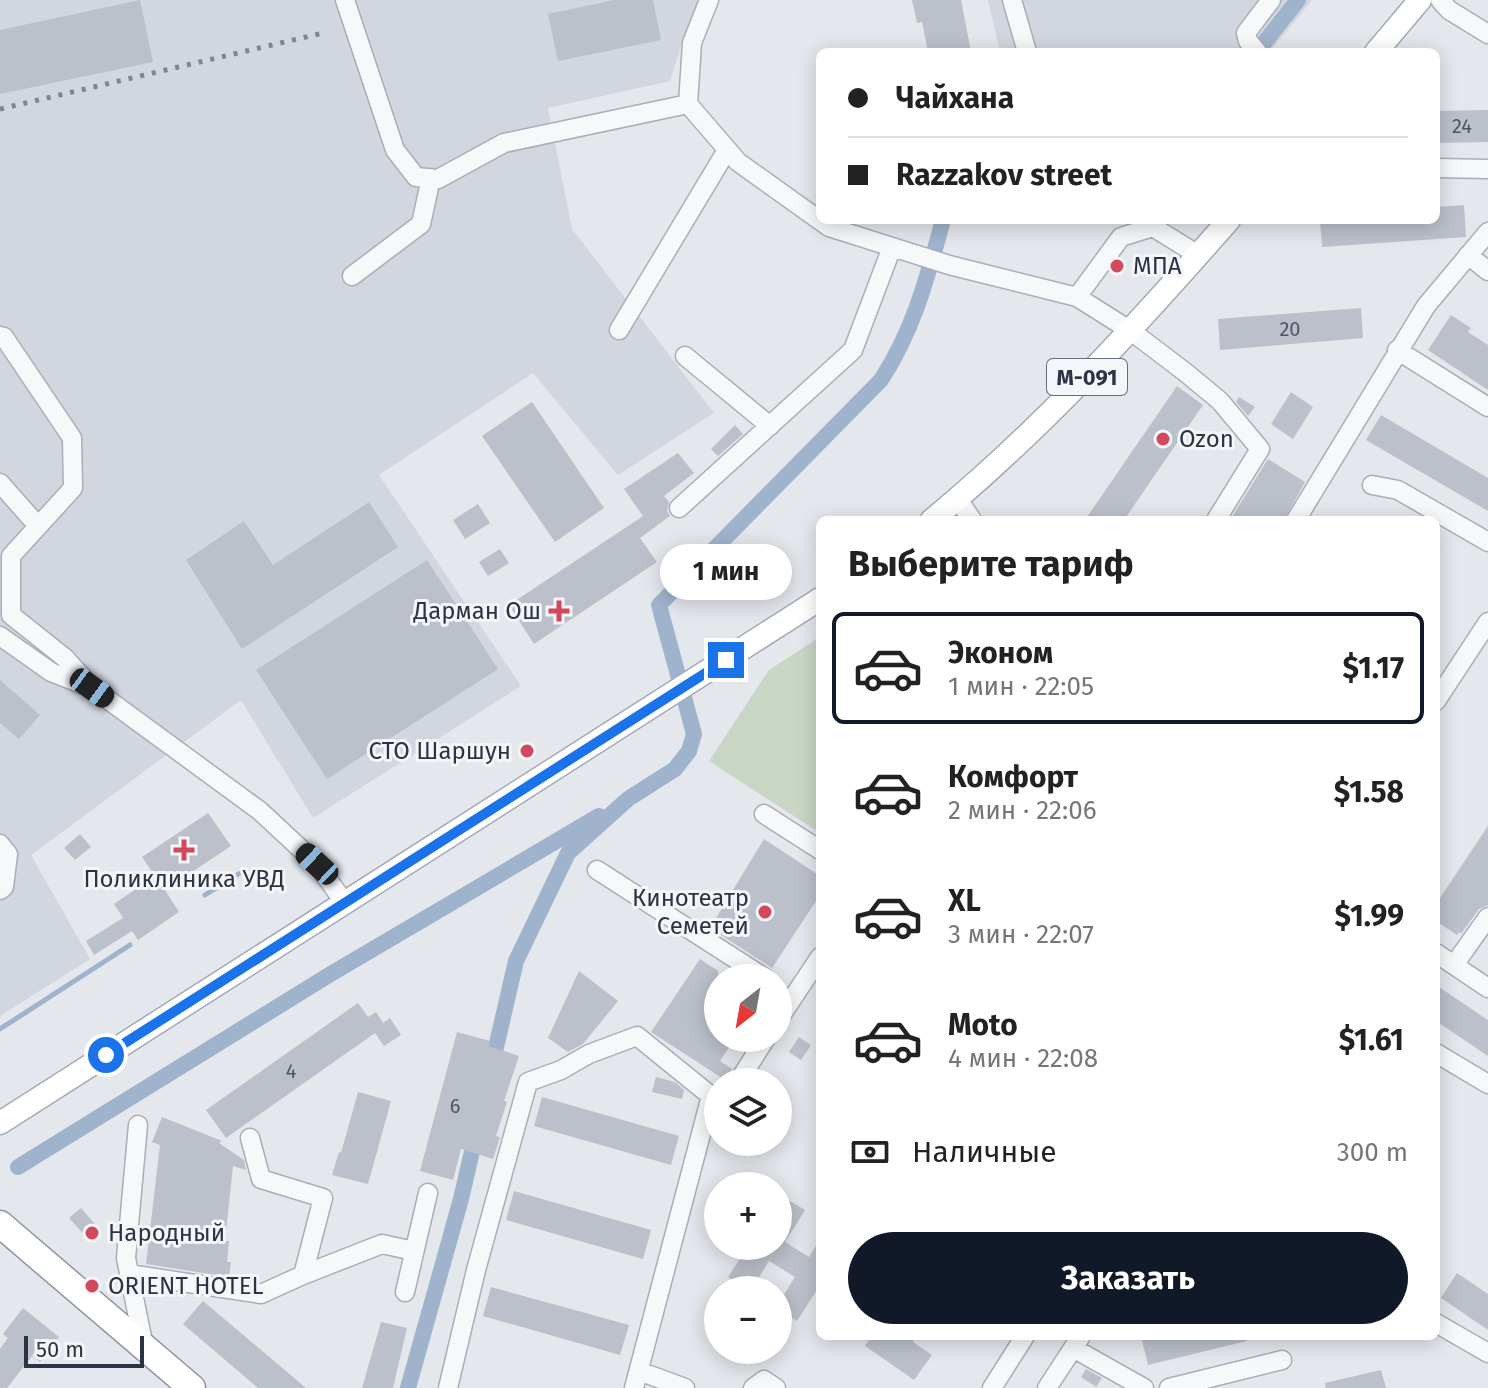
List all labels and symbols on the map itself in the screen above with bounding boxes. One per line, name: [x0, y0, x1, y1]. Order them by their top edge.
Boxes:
house number: 24: [1452, 114, 1472, 138]
place label: МПА: [1133, 252, 1182, 280]
marker: МПА: [1108, 257, 1126, 275]
house number: 20: [1279, 317, 1301, 341]
road number: М-091: [1047, 359, 1127, 395]
place label: Ozon: [1179, 425, 1234, 453]
marker: Ozon: [1154, 430, 1172, 448]
callout: 1 мин: [660, 544, 792, 600]
place label: Дарман Ош: [413, 597, 541, 625]
marker: Дарман Ош: [548, 600, 570, 622]
route end: [708, 642, 744, 678]
car: [66, 664, 118, 712]
place label: СТО Шаршун: [369, 737, 511, 765]
marker: СТО Шаршун: [518, 742, 536, 760]
marker: Поликлиника УВД: [173, 839, 195, 861]
car: [291, 839, 343, 889]
place label: Поликлиника УВД: [83, 865, 285, 893]
place label: Кинотеатр Семетей: [632, 884, 749, 940]
marker: Кинотеатр Семетей: [756, 903, 774, 921]
north arrow: [704, 964, 792, 1052]
route start: [88, 1037, 124, 1073]
house number: 4: [286, 1059, 297, 1083]
house number: 6: [450, 1094, 460, 1118]
place label: Народный: [108, 1219, 225, 1247]
marker: Народный: [83, 1224, 101, 1242]
place label: ORIENT HOTEL: [108, 1272, 264, 1300]
marker: ORIENT HOTEL: [83, 1277, 101, 1295]
scale bar: [24, 1332, 144, 1368]

